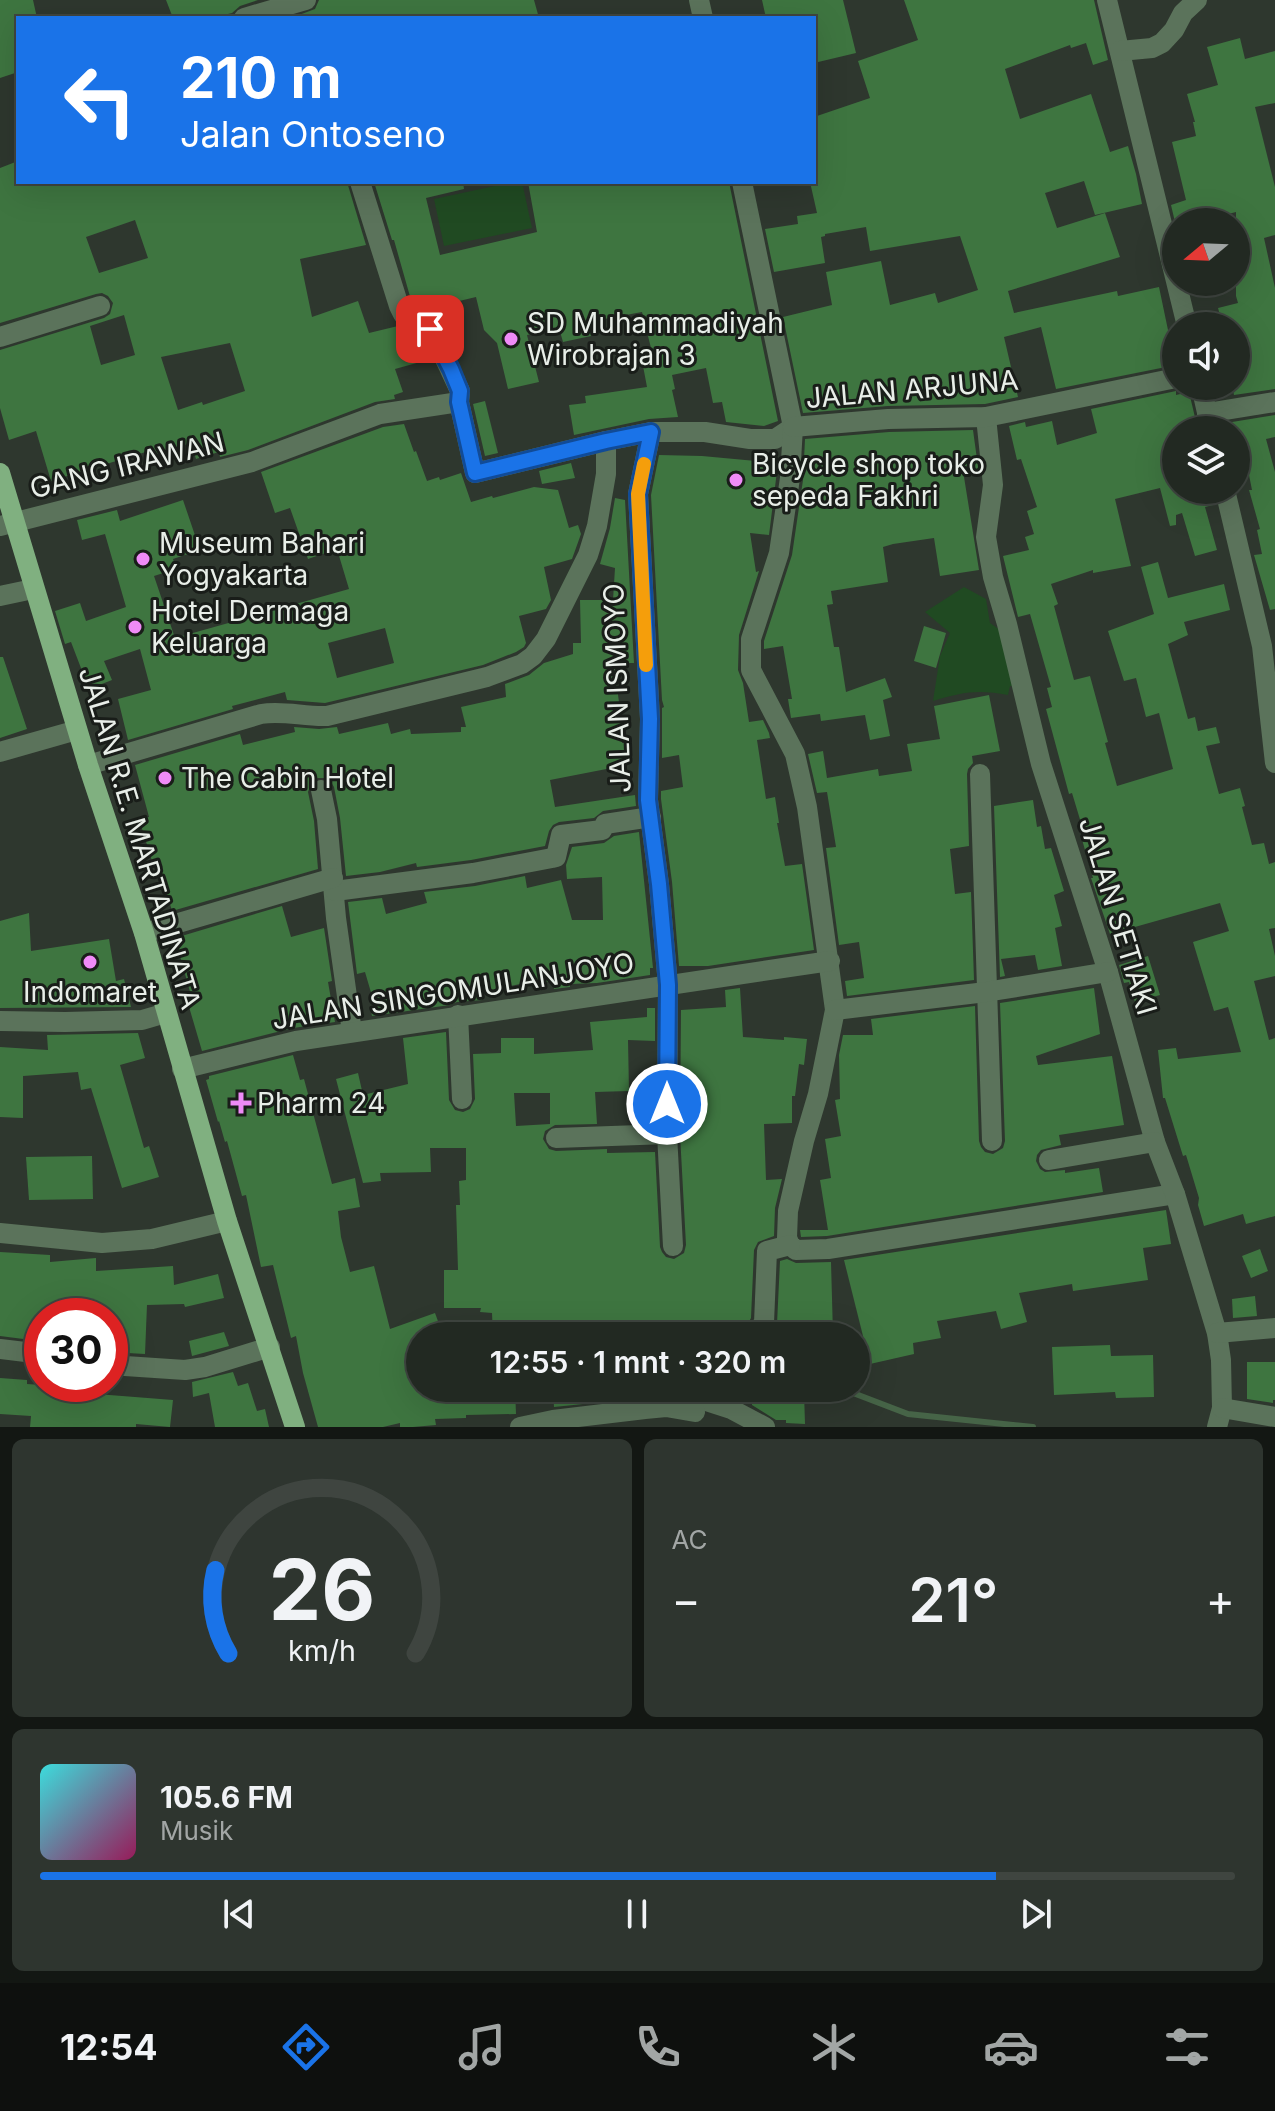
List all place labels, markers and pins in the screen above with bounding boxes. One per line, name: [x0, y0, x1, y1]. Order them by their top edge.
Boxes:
pin: [396, 295, 464, 363]
place label: SD Muhammadiyah Wirobrajan 3: [527, 306, 784, 372]
marker: SD Muhammadiyah Wirobrajan 3: [502, 330, 520, 348]
place label: Bicycle shop toko sepeda Fakhri: [752, 447, 985, 513]
marker: Bicycle shop toko sepeda Fakhri: [727, 471, 745, 489]
place label: Museum Bahari Yogyakarta: [159, 526, 365, 592]
marker: Museum Bahari Yogyakarta: [134, 550, 152, 568]
place label: Hotel Dermaga Keluarga: [151, 594, 349, 660]
marker: Hotel Dermaga Keluarga: [126, 618, 144, 636]
place label: The Cabin Hotel: [181, 761, 394, 795]
marker: The Cabin Hotel: [156, 769, 174, 787]
marker: Indomaret: [81, 953, 99, 971]
place label: Indomaret: [23, 975, 157, 1009]
place label: Pharm 24: [257, 1086, 385, 1120]
marker: Pharm 24: [232, 1094, 250, 1112]

